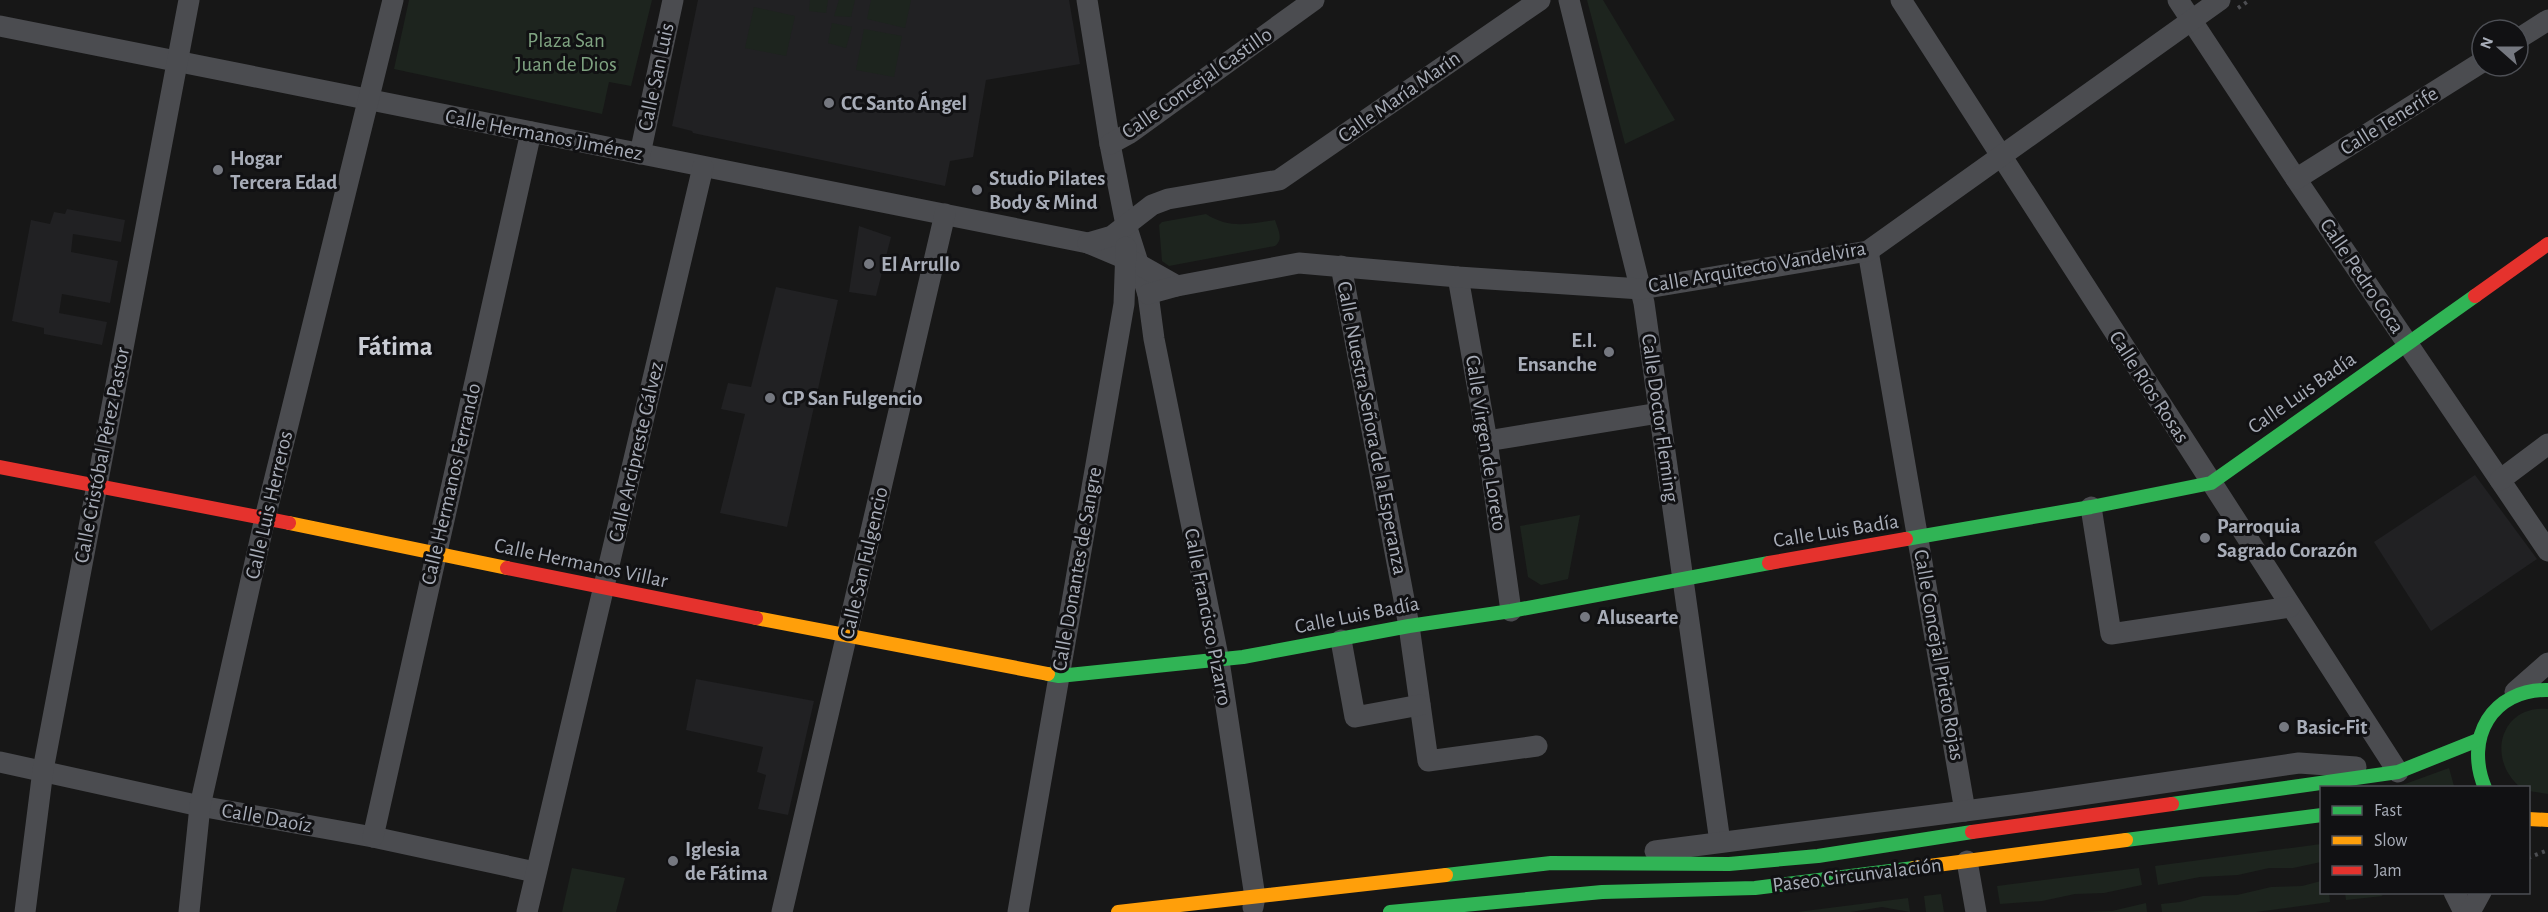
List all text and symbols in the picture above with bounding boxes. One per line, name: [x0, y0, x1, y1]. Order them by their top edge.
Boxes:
north arrow: [2470, 18, 2530, 78]
street label: Calle San Luis: [634, 21, 678, 133]
street label: Calle Concejal Castillo: [1118, 23, 1276, 143]
park label: Plaza San Juan de Dios: [515, 30, 617, 75]
text: N: [2477, 35, 2496, 51]
street label: Calle María Marín: [1334, 47, 1464, 147]
street label: Calle Tenerife: [2336, 83, 2442, 159]
place label: CC Santo Ángel: [841, 90, 967, 114]
marker: CC Santo Ángel: [822, 96, 836, 110]
street label: Calle Hermanos Jiménez: [444, 106, 644, 164]
place label: Hogar Tercera Edad: [230, 148, 337, 193]
marker: Hogar Tercera Edad: [211, 163, 225, 177]
place label: Studio Pilates Body & Mind: [989, 168, 1105, 213]
marker: Studio Pilates Body & Mind: [970, 183, 984, 197]
street label: Calle Pedro Coca: [2316, 215, 2408, 338]
street label: Calle Arquitecto Vandelvira: [1647, 237, 1868, 297]
place label: El Arrullo: [881, 254, 960, 275]
marker: El Arrullo: [862, 257, 876, 271]
street label: Calle Nuestra Señora de la Esperanza: [1333, 279, 1411, 577]
street label: Calle Ríos Rosas: [2105, 327, 2193, 447]
place label: E.I. Ensanche: [1517, 330, 1597, 375]
street label: Calle Doctor Fleming: [1638, 332, 1682, 504]
district label: Fátima: [357, 333, 433, 360]
street label: Calle Cristóbal Pérez Pastor: [71, 345, 133, 565]
marker: E.I. Ensanche: [1602, 345, 1616, 359]
street label: Calle Luis Badía: [2244, 348, 2360, 438]
street label: Calle Virgen de Loreto: [1462, 354, 1510, 532]
street label: Calle Arcipreste Gálvez: [605, 360, 667, 544]
street label: Calle Hermanos Ferrando: [418, 381, 484, 587]
place label: CP San Fulgencio: [782, 388, 923, 409]
marker: CP San Fulgencio: [763, 391, 777, 405]
street label: Calle Luis Herreros: [242, 429, 296, 581]
street label: Calle Donantes de Sangre: [1049, 465, 1105, 673]
street label: Calle San Fulgencio: [836, 485, 892, 641]
street label: Calle Luis Badía: [1772, 511, 1900, 551]
place label: Parroquia Sagrado Corazón: [2217, 516, 2358, 561]
street label: Calle Francisco Pizarro: [1181, 527, 1235, 707]
marker: Parroquia Sagrado Corazón: [2198, 531, 2212, 545]
street label: Calle Hermanos Villar: [492, 534, 670, 592]
street label: Calle Concejal Prieto Rojas: [1910, 548, 1968, 762]
street label: Calle Luis Badía: [1293, 593, 1421, 637]
place label: Alusearte: [1597, 607, 1679, 628]
marker: Alusearte: [1578, 610, 1592, 624]
place label: Basic-Fit: [2296, 717, 2367, 738]
marker: Basic-Fit: [2277, 720, 2291, 734]
legend: [2320, 786, 2530, 894]
street label: Calle Daoíz: [220, 800, 314, 836]
text: Fast: [2374, 802, 2402, 820]
text: Slow: [2374, 832, 2407, 850]
place label: Iglesia de Fátima: [685, 839, 768, 884]
marker: Iglesia de Fátima: [666, 854, 680, 868]
street label: Paseo Circunvalación: [1771, 854, 1943, 896]
text: Jam: [2374, 862, 2402, 880]

